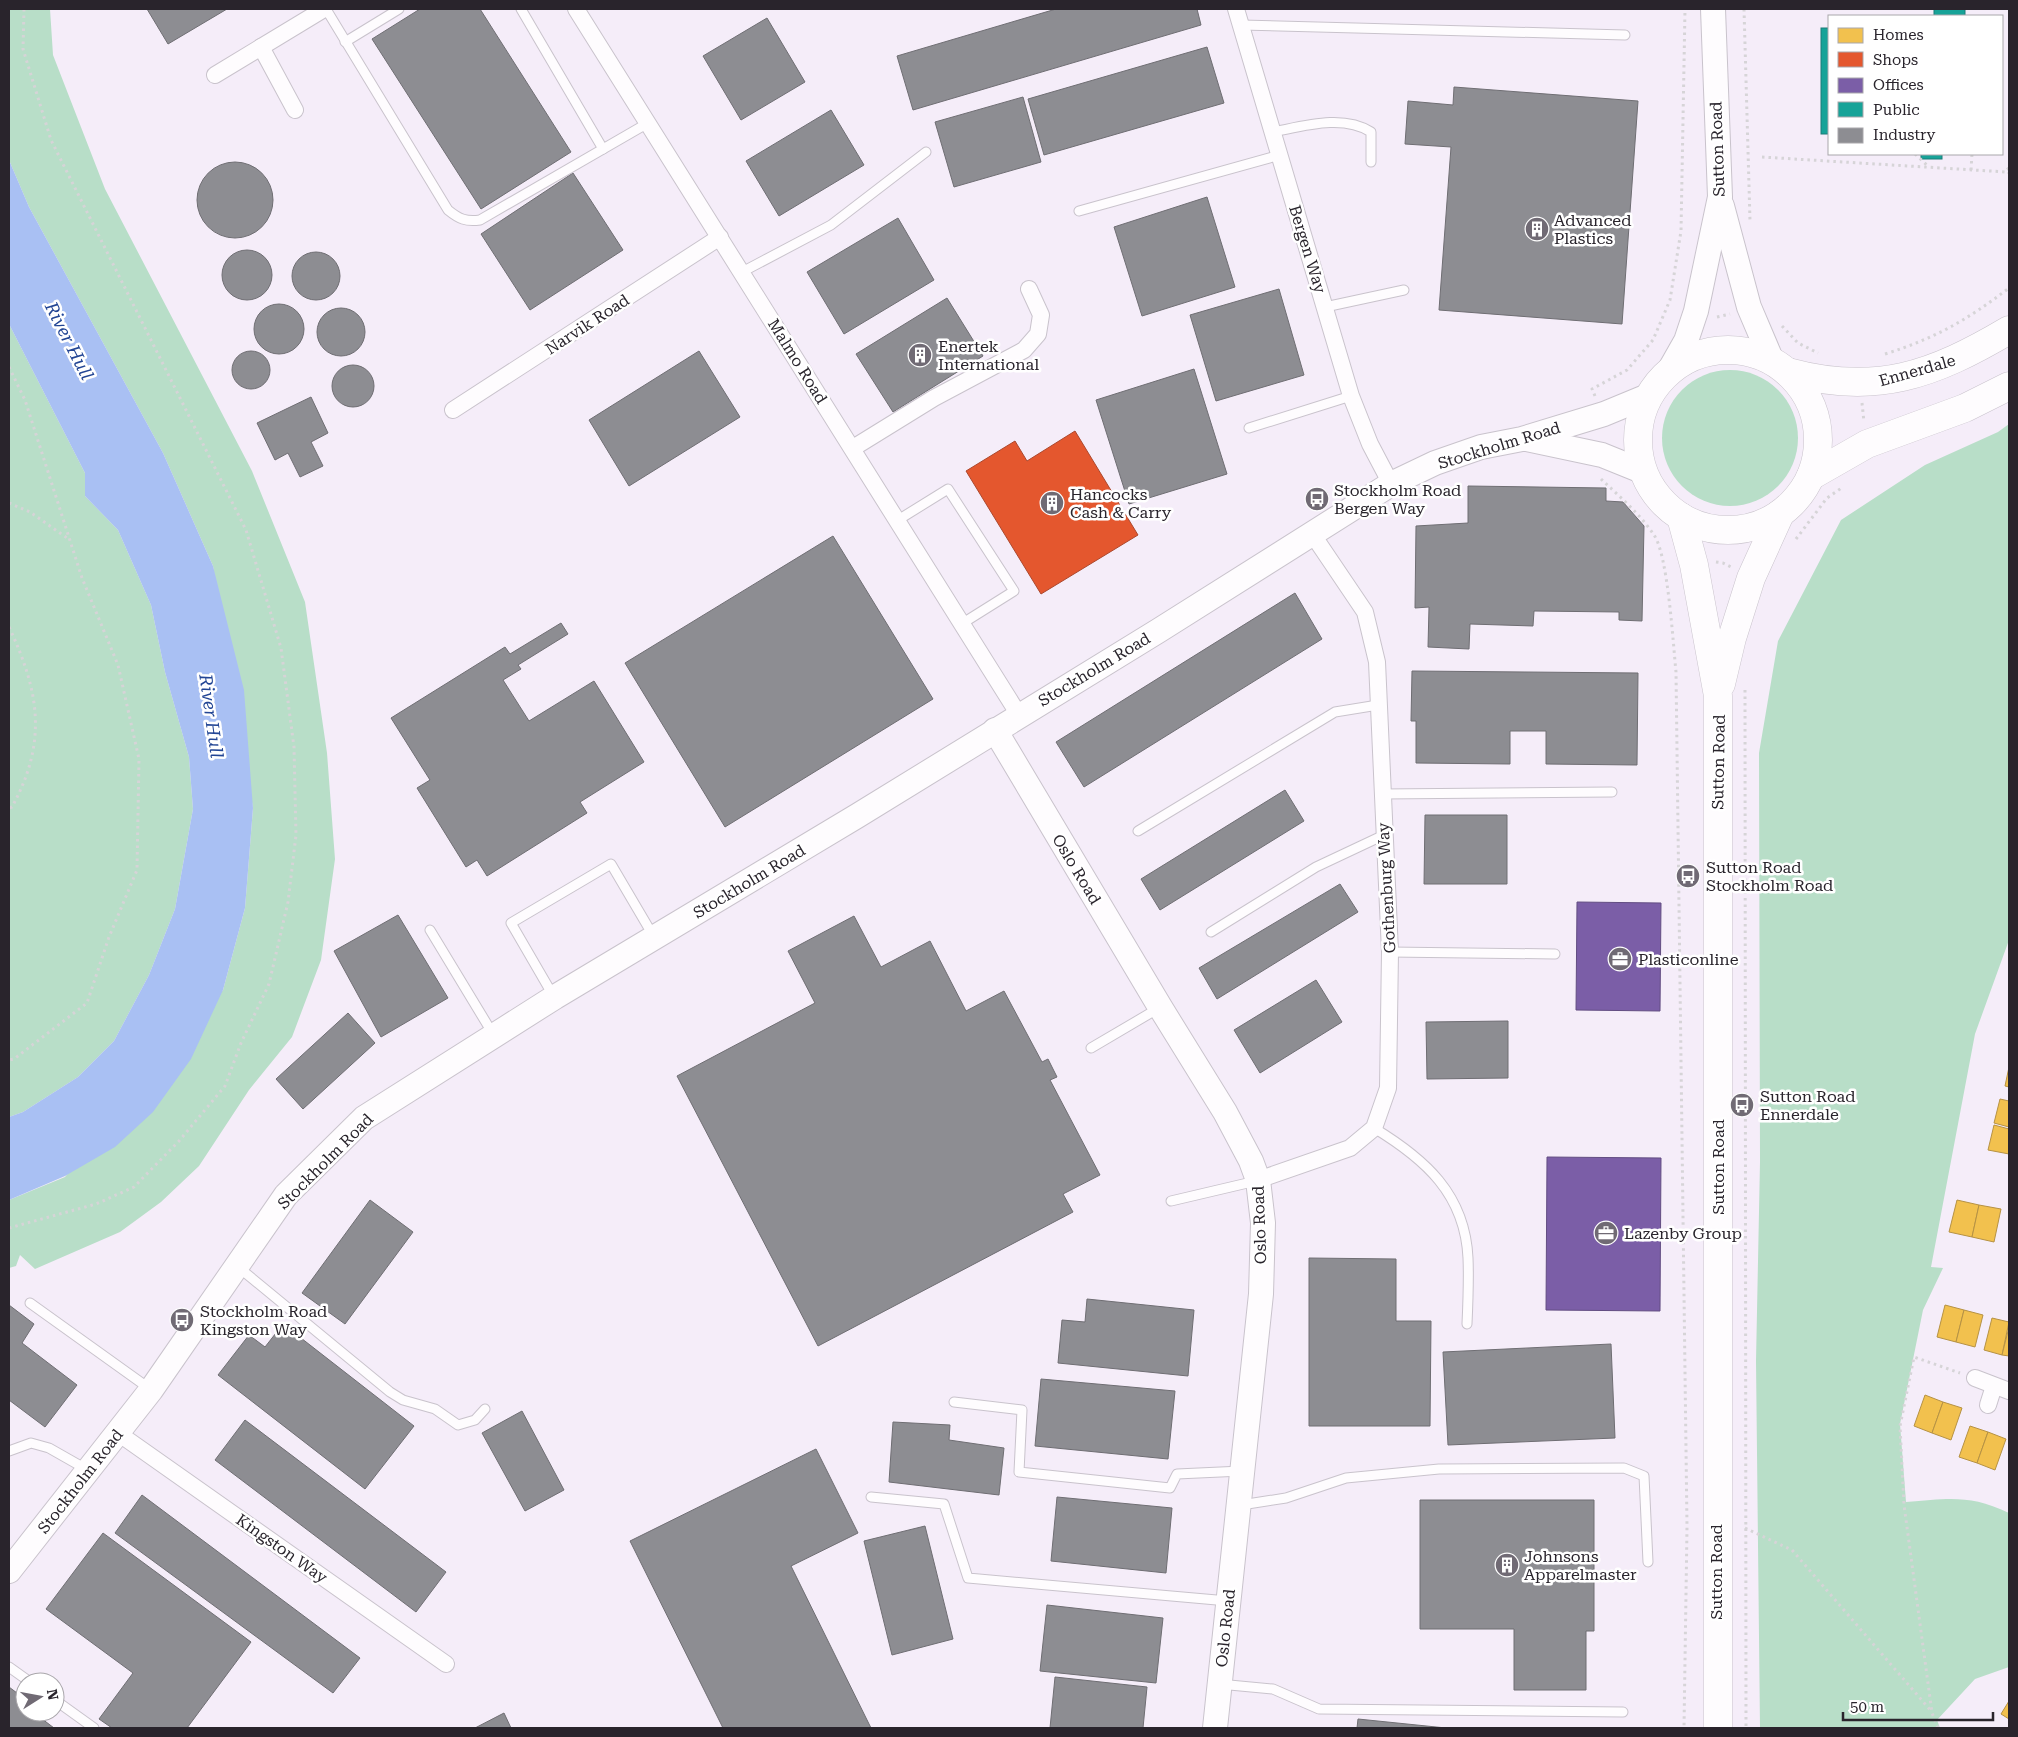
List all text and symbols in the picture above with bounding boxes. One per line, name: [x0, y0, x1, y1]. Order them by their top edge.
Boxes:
legend: [1828, 15, 2003, 155]
text: Homes: [1873, 26, 1924, 44]
text: Shops: [1873, 51, 1918, 69]
text: Offices: [1873, 76, 1924, 94]
street label: Sutton Road: [1706, 101, 1729, 197]
text: Public: [1873, 101, 1920, 119]
text: Industry: [1873, 126, 1935, 144]
street label: Bergen Way: [1285, 203, 1330, 296]
place label: Advanced Plastics: [1554, 211, 1631, 248]
building icon: Advanced Plastics: [1524, 216, 1550, 242]
street label: Narvik Road: [542, 290, 633, 359]
water label: River Hull: [40, 297, 98, 383]
street label: Malmo Road: [764, 315, 831, 407]
place label: Enertek International: [938, 337, 1039, 374]
building icon: Enertek International: [907, 342, 933, 368]
street label: Ennerdale: [1877, 350, 1958, 390]
street label: Stockholm Road: [1436, 418, 1563, 473]
place label: Stockholm Road Bergen Way: [1334, 481, 1461, 518]
place label: Hancocks Cash & Carry: [1070, 485, 1172, 522]
bus stop icon: Stockholm Road Bergen Way: [1304, 486, 1330, 512]
building icon: Hancocks Cash & Carry: [1039, 490, 1065, 516]
street label: Stockholm Road: [1035, 629, 1154, 710]
water label: River Hull: [195, 672, 228, 759]
street label: Sutton Road: [1708, 714, 1729, 810]
street label: Gothenburg Way: [1374, 822, 1399, 954]
street label: Oslo Road: [1048, 831, 1105, 908]
street label: Stockholm Road: [690, 841, 809, 922]
place label: Sutton Road Stockholm Road: [1706, 858, 1833, 895]
bus stop icon: Sutton Road Stockholm Road: [1675, 863, 1701, 889]
office icon: Plasticonline: [1607, 946, 1633, 972]
place label: Plasticonline: [1638, 950, 1739, 969]
place label: Sutton Road Ennerdale: [1760, 1087, 1855, 1124]
bus stop icon: Sutton Road Ennerdale: [1729, 1092, 1755, 1118]
street label: Stockholm Road: [274, 1110, 377, 1213]
street label: Sutton Road: [1709, 1119, 1728, 1215]
street label: Oslo Road: [1249, 1185, 1270, 1265]
office icon: Lazenby Group: [1593, 1220, 1619, 1246]
place label: Lazenby Group: [1624, 1224, 1742, 1243]
place label: Stockholm Road Kingston Way: [200, 1302, 327, 1339]
bus stop icon: Stockholm Road Kingston Way: [169, 1307, 195, 1333]
street label: Stockholm Road: [34, 1425, 127, 1537]
street label: Kingston Way: [232, 1510, 331, 1587]
street label: Sutton Road: [1707, 1524, 1726, 1620]
place label: Johnsons Apparelmaster: [1524, 1547, 1637, 1584]
building icon: Johnsons Apparelmaster: [1494, 1552, 1520, 1578]
street label: Oslo Road: [1212, 1588, 1239, 1668]
north arrow: [15, 1672, 65, 1722]
text: N: [44, 1688, 62, 1702]
scale bar: [1843, 1690, 1993, 1722]
text: 50 m: [1850, 1698, 1885, 1716]

